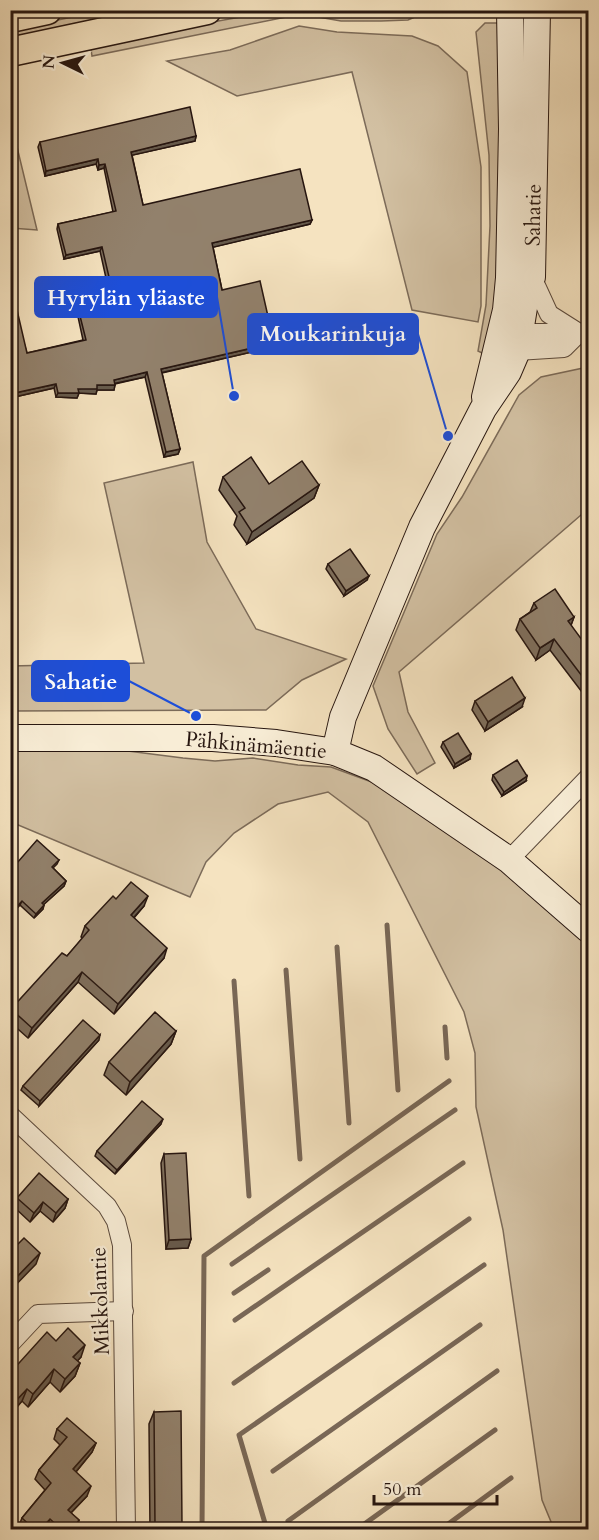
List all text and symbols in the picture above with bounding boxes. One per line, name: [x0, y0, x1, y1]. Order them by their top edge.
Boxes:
north arrow: [33, 33, 93, 93]
text: N: [37, 54, 61, 70]
street label: Sahatie: [518, 184, 549, 246]
callout: Hyrylän yläaste: [35, 277, 217, 317]
text: Hyrylän yläaste: [47, 283, 205, 313]
callout: Moukarinkuja: [248, 314, 418, 354]
text: Moukarinkuja: [260, 319, 406, 349]
callout: Sahatie: [32, 661, 129, 701]
text: Sahatie: [45, 667, 117, 697]
street label: Pähkinämäentie: [184, 725, 328, 766]
street label: Mikkolantie: [84, 1247, 117, 1355]
scale bar: [374, 1468, 497, 1506]
text: 50 m: [383, 1477, 422, 1502]

